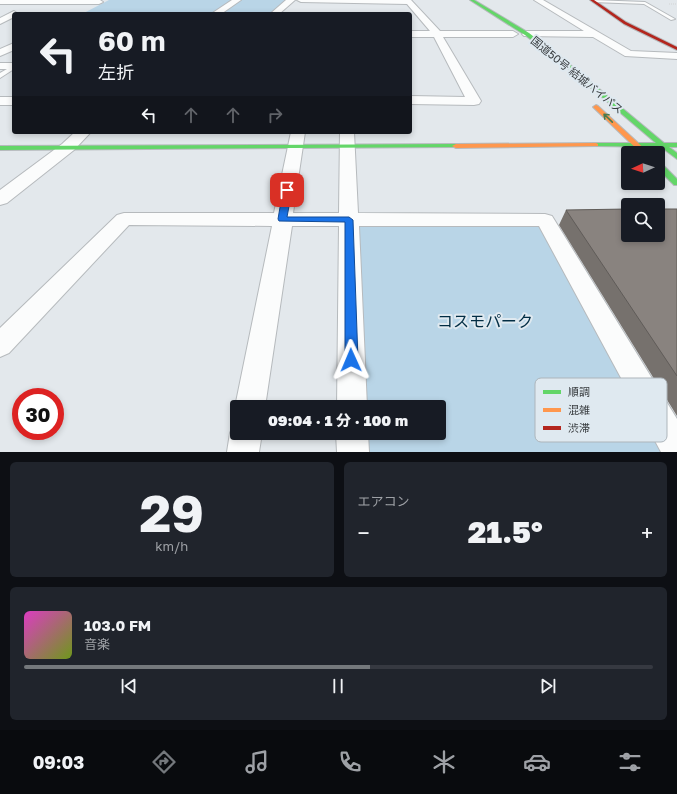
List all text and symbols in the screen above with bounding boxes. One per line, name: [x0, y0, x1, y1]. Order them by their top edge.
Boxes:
text: 60 m: [98, 24, 165, 57]
icon: left: [32, 28, 84, 80]
street label: 国道50号 結城バイパス: [529, 33, 626, 116]
text: 左折: [98, 61, 134, 83]
icon: left: [138, 104, 160, 126]
icon: ahead: [180, 104, 202, 126]
icon: ahead: [222, 104, 244, 126]
icon: right: [264, 104, 286, 126]
one-way arrow: [603, 114, 613, 123]
north arrow: [621, 146, 665, 190]
map controls: [621, 146, 665, 242]
pin: [270, 173, 304, 207]
icon: arrive: [276, 179, 298, 201]
button: search: [621, 198, 665, 242]
park label: コスモパーク: [437, 311, 533, 331]
position arrow: [330, 339, 372, 381]
legend: [535, 378, 667, 442]
text: 順調: [568, 385, 590, 398]
speed limit sign: 30: [12, 388, 64, 440]
text: 混雑: [568, 403, 590, 416]
text: 09:04 · 1 分 · 100 m: [268, 411, 408, 429]
text: 渋滞: [568, 421, 590, 434]
text: 29: [139, 481, 204, 543]
text: エアコン: [358, 493, 410, 509]
text: 21.5°: [468, 514, 543, 550]
text: −: [358, 519, 370, 546]
text: +: [641, 519, 653, 546]
text: km/h: [155, 538, 188, 554]
text: 103.0 FM: [84, 616, 151, 634]
text: 音楽: [84, 636, 110, 652]
icon: previous: [118, 675, 140, 697]
icon: pause: [327, 675, 349, 697]
icon: next: [537, 675, 559, 697]
icon: directions: [150, 748, 178, 776]
icon: music: [243, 748, 271, 776]
icon: phone: [336, 748, 364, 776]
icon: climate: [430, 748, 458, 776]
icon: car: [523, 748, 551, 776]
icon: filters: [616, 748, 644, 776]
text: 09:03: [33, 751, 84, 773]

